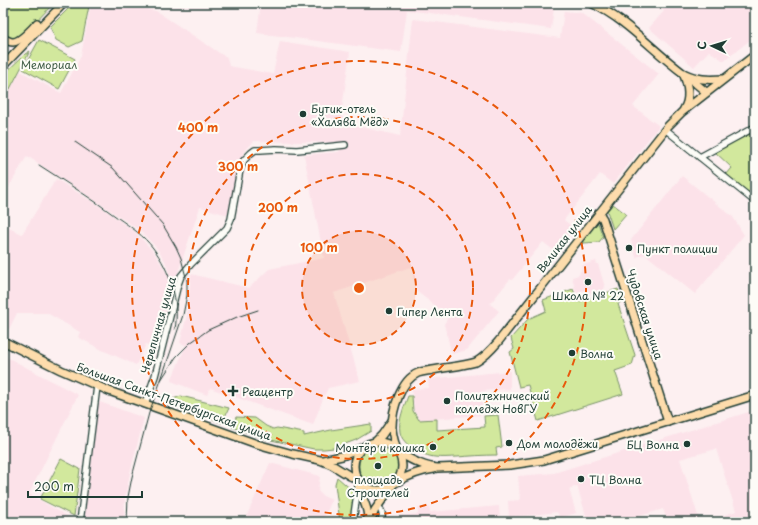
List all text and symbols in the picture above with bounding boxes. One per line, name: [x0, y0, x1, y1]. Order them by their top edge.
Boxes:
north arrow: [692, 26, 732, 66]
text: С: [693, 41, 710, 50]
park label: Мемориал: [21, 56, 77, 73]
place label: Бутик-отель «Халява Мёд»: [311, 100, 389, 130]
marker: Бутик-отель «Халява Мёд»: [298, 109, 308, 119]
text: 400 m: [178, 118, 218, 136]
text: 300 m: [218, 157, 258, 175]
text: 200 m: [258, 198, 298, 216]
street label: Великая улица: [532, 202, 596, 276]
text: 100 m: [300, 238, 338, 256]
place label: Пункт полиции: [637, 240, 718, 257]
marker: Пункт полиции: [624, 243, 634, 253]
street label: Чудовская улица: [622, 267, 668, 362]
street label: Черепичная улица: [136, 274, 180, 376]
marker: Школа № 22: [583, 277, 593, 287]
centre of rings: [352, 281, 366, 295]
place label: Школа № 22: [552, 287, 624, 304]
place label: Гипер Лента: [397, 303, 463, 320]
marker: Гипер Лента: [384, 306, 394, 316]
place label: Волна: [580, 345, 613, 362]
marker: Волна: [567, 348, 577, 358]
street label: Большая Санкт-Петербургская улица: [74, 358, 274, 444]
place label: Реацентр: [242, 383, 293, 400]
marker: Реацентр: [227, 385, 239, 397]
place label: Политехнический колледж НовГУ: [455, 387, 550, 417]
marker: Политехнический колледж НовГУ: [442, 396, 452, 406]
place label: Дом молодёжи: [516, 435, 598, 452]
place label: БЦ Волна: [626, 436, 679, 453]
marker: Дом молодёжи: [504, 438, 514, 448]
place label: Монтёр и кошка: [335, 439, 425, 456]
marker: БЦ Волна: [682, 439, 692, 449]
marker: Монтёр и кошка: [428, 442, 438, 452]
marker: площадь Строителей: [373, 461, 383, 471]
place label: площадь Строителей: [347, 471, 409, 501]
place label: ТЦ Волна: [589, 471, 642, 488]
scale bar: [28, 473, 142, 499]
marker: ТЦ Волна: [576, 474, 586, 484]
text: 200 m: [34, 477, 74, 495]

